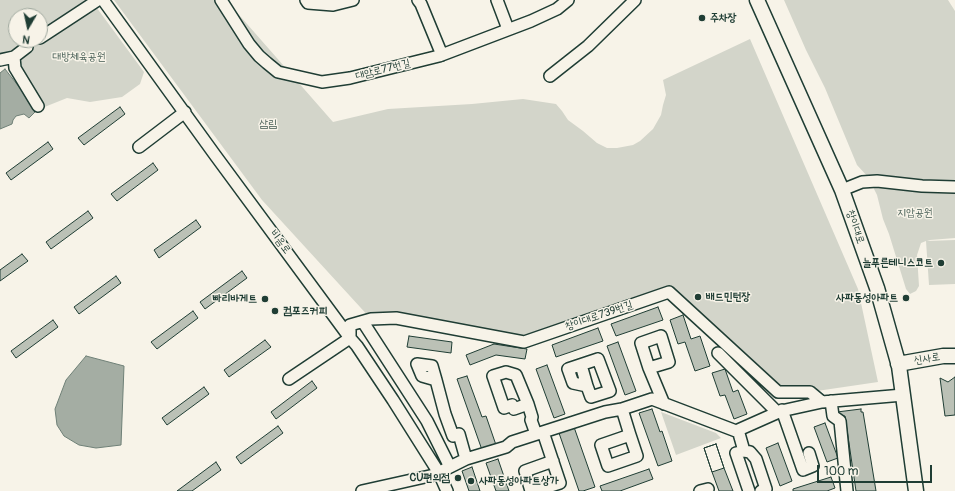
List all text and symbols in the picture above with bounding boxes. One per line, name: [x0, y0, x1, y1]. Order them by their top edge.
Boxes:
north arrow: [8, 8, 48, 48]
place label: 주차장: [710, 11, 737, 25]
marker: 주차장: [697, 13, 707, 23]
text: N: [22, 32, 31, 46]
park label: 대방체육공원: [52, 50, 106, 64]
street label: 대암로77번길: [354, 57, 412, 83]
park label: 삼림: [259, 117, 277, 131]
park label: 지압공원: [897, 206, 933, 220]
street label: 창이대로: [843, 208, 867, 246]
street label: 비음로: [267, 227, 293, 257]
place label: 늘푸른테니스코트: [862, 256, 933, 270]
marker: 늘푸른테니스코트: [936, 258, 946, 268]
place label: 배드민턴장: [706, 290, 750, 304]
place label: 사파동성아파트: [836, 291, 898, 305]
place label: 빠리바게트: [213, 292, 257, 306]
marker: 배드민턴장: [693, 292, 703, 302]
marker: 사파동성아파트: [901, 293, 911, 303]
marker: 빠리바게트: [260, 294, 270, 304]
street label: 창이대로739번길: [563, 298, 635, 334]
place label: 컴포즈커피: [283, 304, 327, 318]
marker: 컴포즈커피: [270, 306, 280, 316]
street label: 신사로: [913, 350, 941, 368]
scale bar: [819, 457, 934, 483]
text: 100 m: [824, 464, 858, 479]
place label: CU편의점: [409, 471, 450, 485]
marker: CU편의점: [453, 473, 463, 483]
place label: 사파동성아파트상가: [479, 474, 559, 488]
marker: 사파동성아파트상가: [466, 476, 476, 486]

